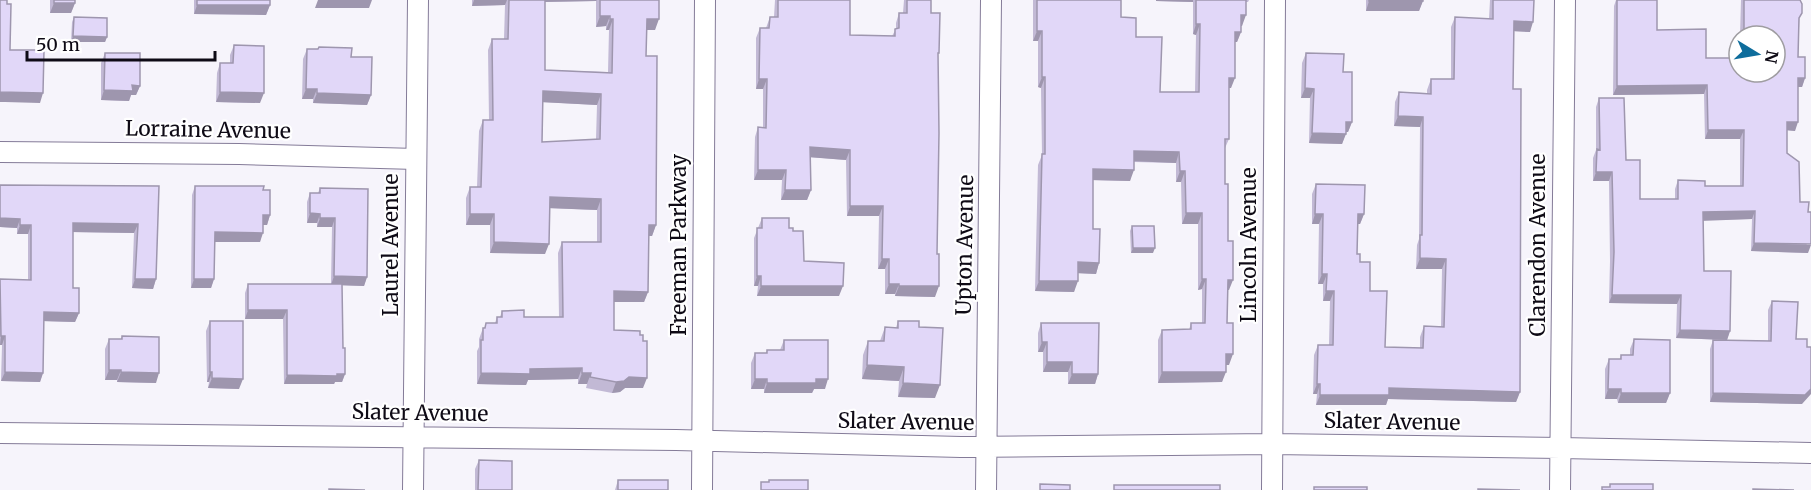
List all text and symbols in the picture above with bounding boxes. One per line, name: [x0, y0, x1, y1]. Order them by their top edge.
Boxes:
scale bar: [27, 24, 214, 62]
north arrow: [1727, 24, 1787, 84]
text: 50 m: [36, 33, 80, 56]
text: N: [1761, 49, 1783, 65]
street label: Lorraine Avenue: [125, 115, 291, 144]
street label: Freeman Parkway: [665, 153, 692, 336]
street label: Clarendon Avenue: [1524, 154, 1551, 336]
street label: Lincoln Avenue: [1235, 167, 1262, 323]
street label: Laurel Avenue: [377, 174, 404, 316]
street label: Upton Avenue: [950, 174, 979, 316]
street label: Slater Avenue: [351, 398, 489, 427]
street label: Slater Avenue: [837, 407, 975, 436]
street label: Slater Avenue: [1323, 407, 1461, 436]

